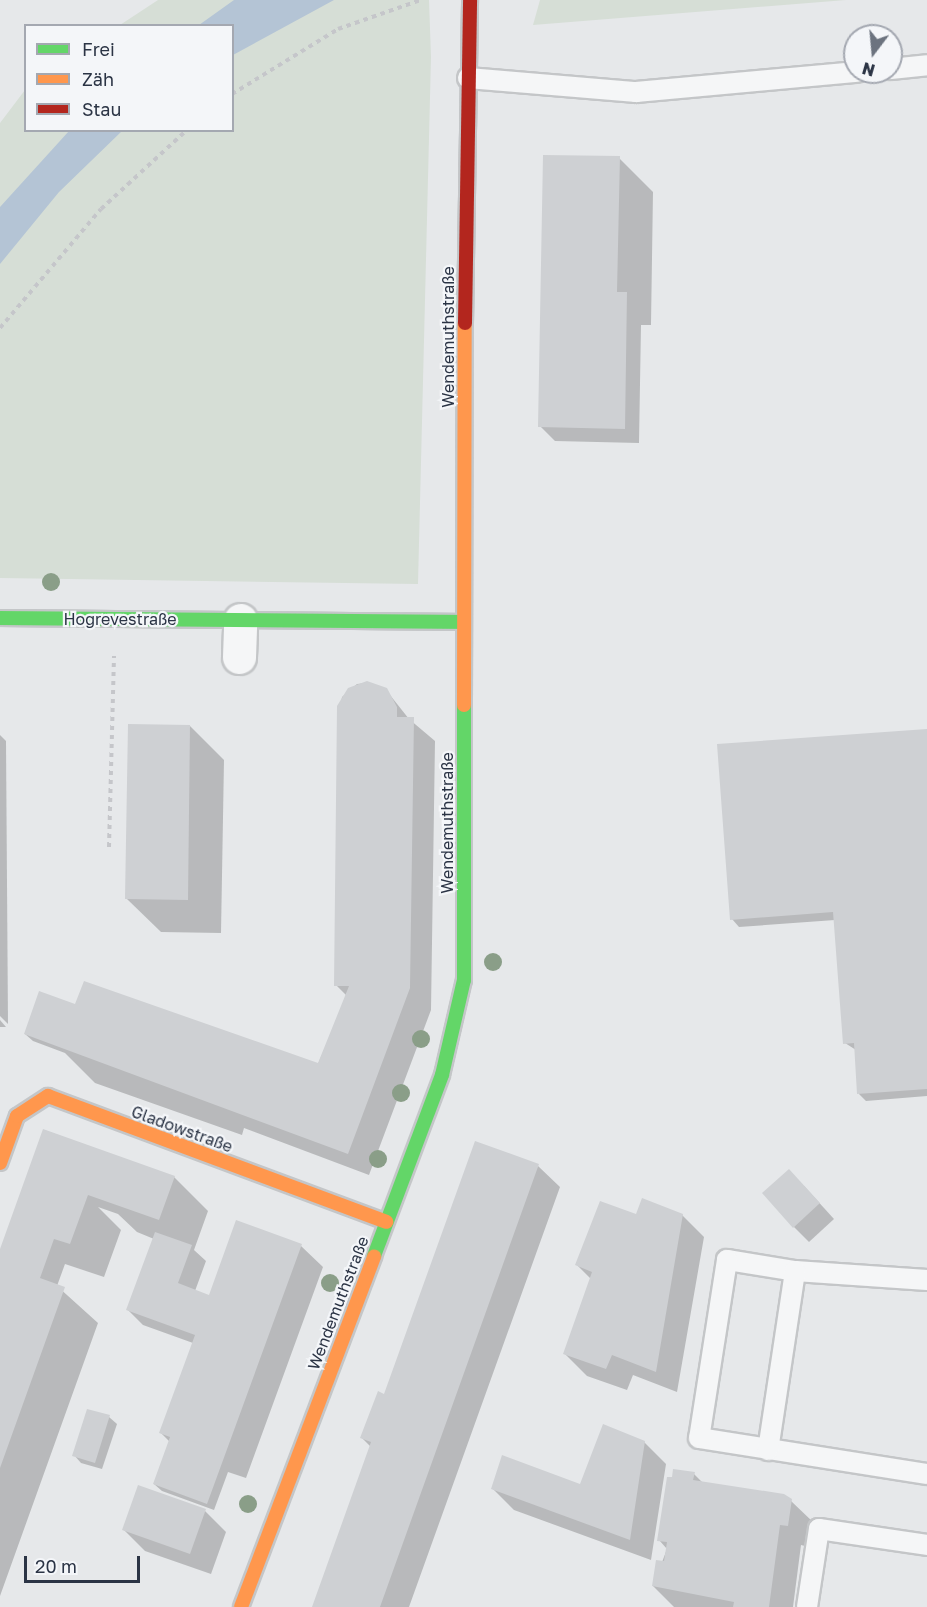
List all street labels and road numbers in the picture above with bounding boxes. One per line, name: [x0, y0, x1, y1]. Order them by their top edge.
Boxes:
street label: Wendemuthstraße: [438, 266, 458, 408]
street label: Hogrevestraße: [63, 609, 177, 629]
street label: Wendemuthstraße: [437, 752, 457, 894]
street label: Gladowstraße: [129, 1102, 235, 1156]
street label: Wendemuthstraße: [304, 1233, 372, 1373]

